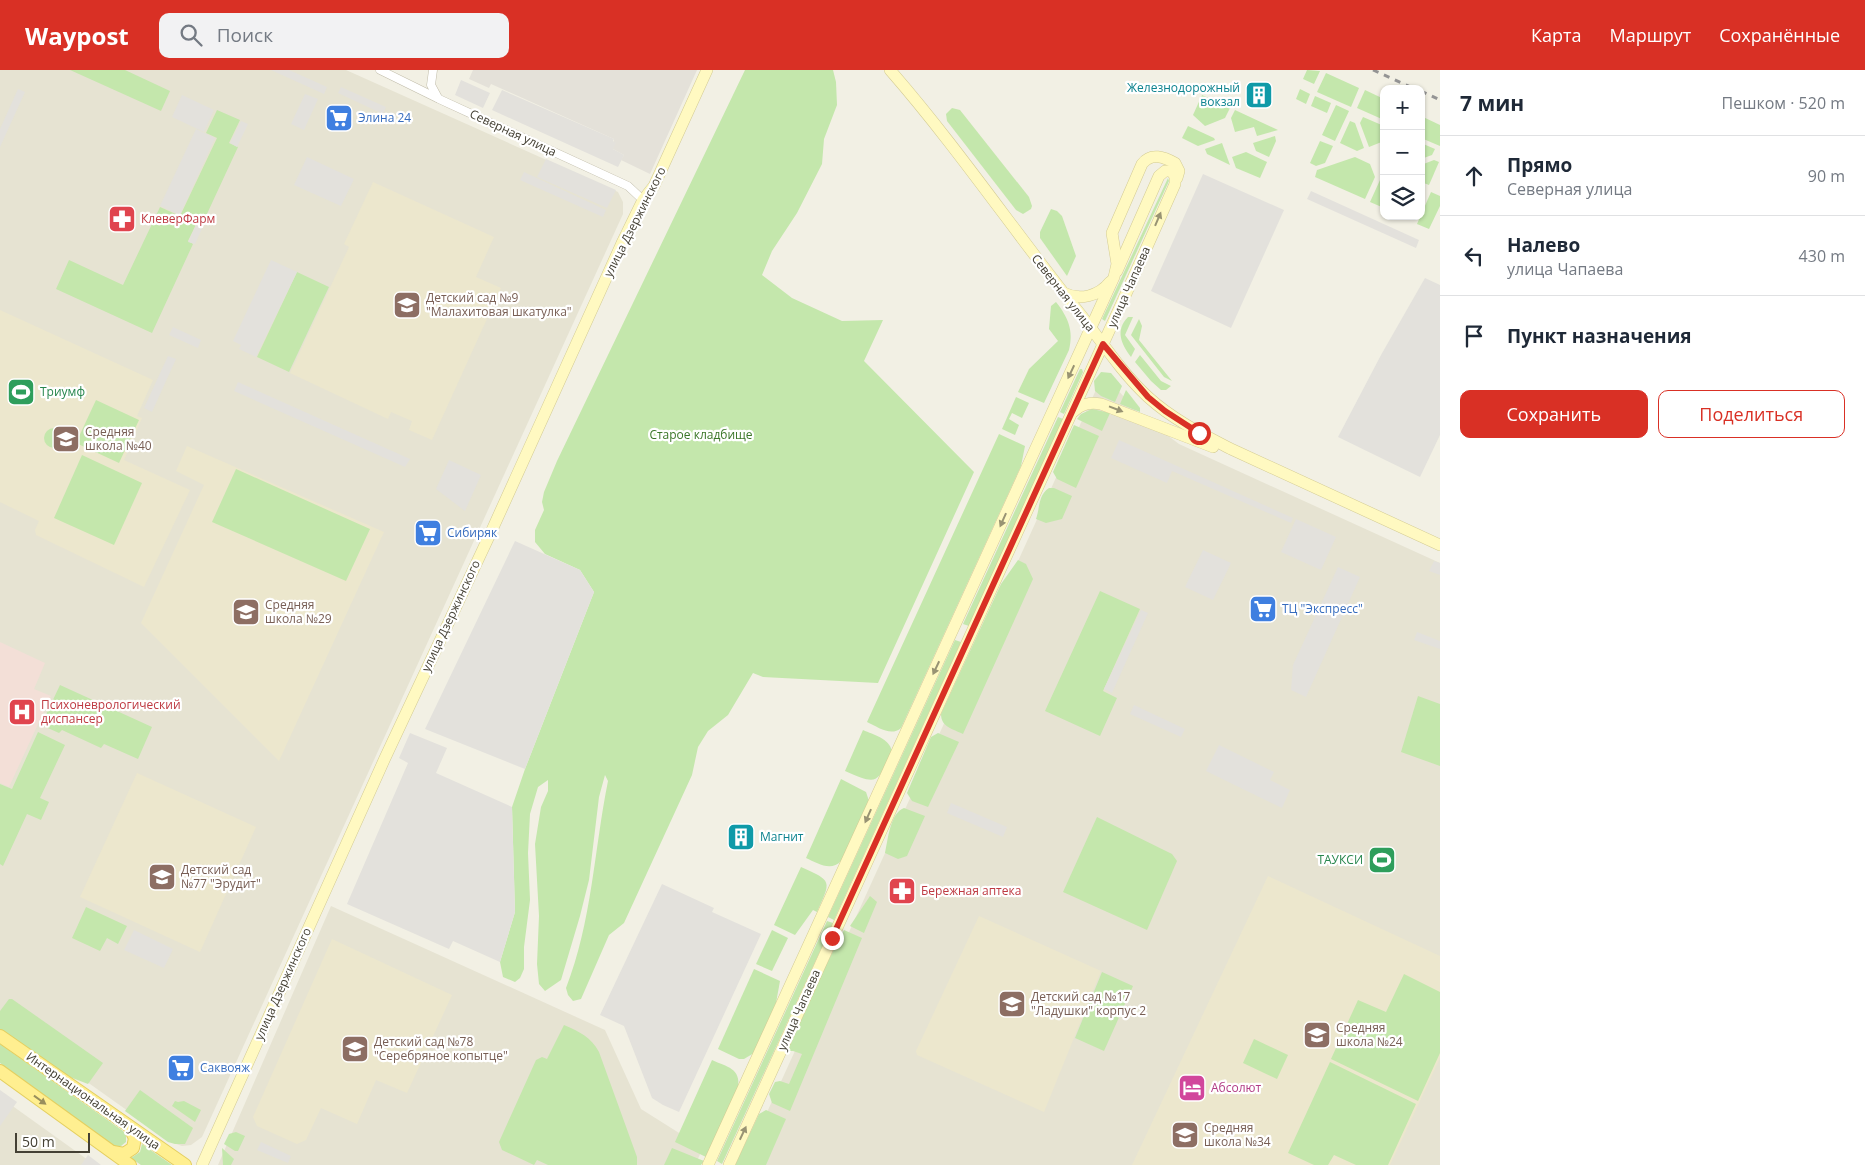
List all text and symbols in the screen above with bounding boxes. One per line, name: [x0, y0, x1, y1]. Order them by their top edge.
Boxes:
search box: [159, 13, 509, 58]
text: Waypost: [25, 19, 129, 52]
icon: search: [177, 21, 205, 49]
text: Поиск: [217, 22, 273, 48]
text: Карта: [1531, 23, 1581, 47]
text: Маршрут: [1609, 23, 1691, 47]
text: Сохранённые: [1719, 23, 1840, 47]
place label: Железнодорожный вокзал: [1127, 79, 1240, 110]
building icon: Железнодорожный вокзал: [1244, 80, 1274, 110]
map controls: [1380, 85, 1425, 220]
button: +: [1380, 85, 1425, 130]
text: 7 мин: [1460, 89, 1524, 117]
text: Пешком · 520 m: [1722, 92, 1845, 114]
supermarket icon: Элина 24: [324, 103, 354, 133]
street label: Северная улица: [467, 105, 559, 160]
place label: Элина 24: [358, 109, 411, 126]
button: −: [1380, 130, 1425, 175]
text: Прямо: [1507, 152, 1572, 178]
icon: ahead: [1460, 162, 1488, 190]
street label: улица Дзержинского: [599, 164, 670, 280]
text: 90 m: [1808, 165, 1845, 187]
button: layers: [1380, 175, 1425, 220]
text: Северная улица: [1507, 178, 1632, 200]
pharmacy icon: КлеверФарм: [107, 204, 137, 234]
place label: КлеверФарм: [141, 210, 215, 227]
one-way arrow: [1155, 212, 1163, 226]
text: Налево: [1507, 232, 1580, 258]
icon: left: [1460, 242, 1488, 270]
street label: улица Чапаева: [1103, 244, 1154, 330]
text: 430 m: [1799, 245, 1845, 267]
street label: Северная улица: [1028, 250, 1099, 335]
text: улица Чапаева: [1507, 258, 1623, 280]
place label: Детский сад №9 "Малахитовая шкатулка": [426, 289, 572, 320]
school or university icon: Детский сад №9 "Малахитовая шкатулка": [392, 290, 422, 320]
icon: arrive: [1460, 322, 1488, 350]
text: Пункт назначения: [1507, 323, 1692, 349]
one-way arrow: [1066, 365, 1074, 379]
sports icon: Триумф: [6, 377, 36, 407]
place label: Триумф: [40, 383, 85, 400]
button: Сохранить: [1460, 390, 1648, 438]
button: Поделиться: [1658, 390, 1845, 438]
one-way arrow: [1109, 405, 1124, 413]
route start: [1188, 422, 1211, 445]
place label: Средняя школа №40: [85, 423, 152, 454]
school or university icon: Средняя школа №40: [51, 424, 81, 454]
park label: Старое кладбище: [649, 426, 753, 443]
one-way arrow: [999, 513, 1007, 527]
supermarket icon: Сибиряк: [413, 518, 443, 548]
place label: Сибиряк: [447, 524, 498, 541]
street label: улица Дзержинского: [417, 557, 484, 674]
supermarket icon: ТЦ "Экспресс": [1248, 594, 1278, 624]
place label: Средняя школа №29: [265, 596, 332, 627]
school or university icon: Средняя школа №29: [231, 597, 261, 627]
place label: ТЦ "Экспресс": [1282, 600, 1363, 617]
one-way arrow: [932, 661, 940, 675]
place label: Психоневрологический диспансер: [41, 696, 181, 727]
hospital icon: Психоневрологический диспансер: [7, 697, 37, 727]
one-way arrow: [864, 809, 872, 823]
building icon: Магнит: [726, 822, 756, 852]
place label: Магнит: [760, 828, 804, 845]
sports icon: ТАУКСИ: [1367, 845, 1397, 875]
place label: ТАУКСИ: [1317, 851, 1363, 868]
place label: Детский сад №77 "Эрудит": [181, 861, 261, 892]
school or university icon: Детский сад №77 "Эрудит": [147, 862, 177, 892]
pharmacy icon: Бережная аптека: [887, 876, 917, 906]
place label: Бережная аптека: [921, 882, 1021, 899]
street label: улица Дзержинского: [250, 925, 315, 1043]
route end: [821, 927, 844, 950]
street label: улица Чапаева: [773, 967, 824, 1053]
place label: Детский сад №17 "Ладушки" корпус 2: [1031, 988, 1146, 1019]
school or university icon: Детский сад №17 "Ладушки" корпус 2: [997, 989, 1027, 1019]
place label: Средняя школа №24: [1336, 1019, 1403, 1050]
school or university icon: Средняя школа №24: [1302, 1020, 1332, 1050]
place label: Детский сад №78 "Серебряное копытце": [374, 1033, 508, 1064]
school or university icon: Детский сад №78 "Серебряное копытце": [340, 1034, 370, 1064]
street label: Интернациональная улица: [23, 1048, 164, 1153]
supermarket icon: Саквояж: [166, 1053, 196, 1083]
place label: Саквояж: [200, 1059, 250, 1076]
hotel icon: Абсолют: [1177, 1073, 1207, 1103]
place label: Абсолют: [1211, 1079, 1262, 1096]
one-way arrow: [33, 1095, 46, 1105]
place label: Средняя школа №34: [1204, 1119, 1271, 1150]
school or university icon: Средняя школа №34: [1170, 1120, 1200, 1150]
one-way arrow: [740, 1126, 748, 1140]
scale bar: [15, 1130, 90, 1153]
text: 50 m: [22, 1132, 55, 1151]

